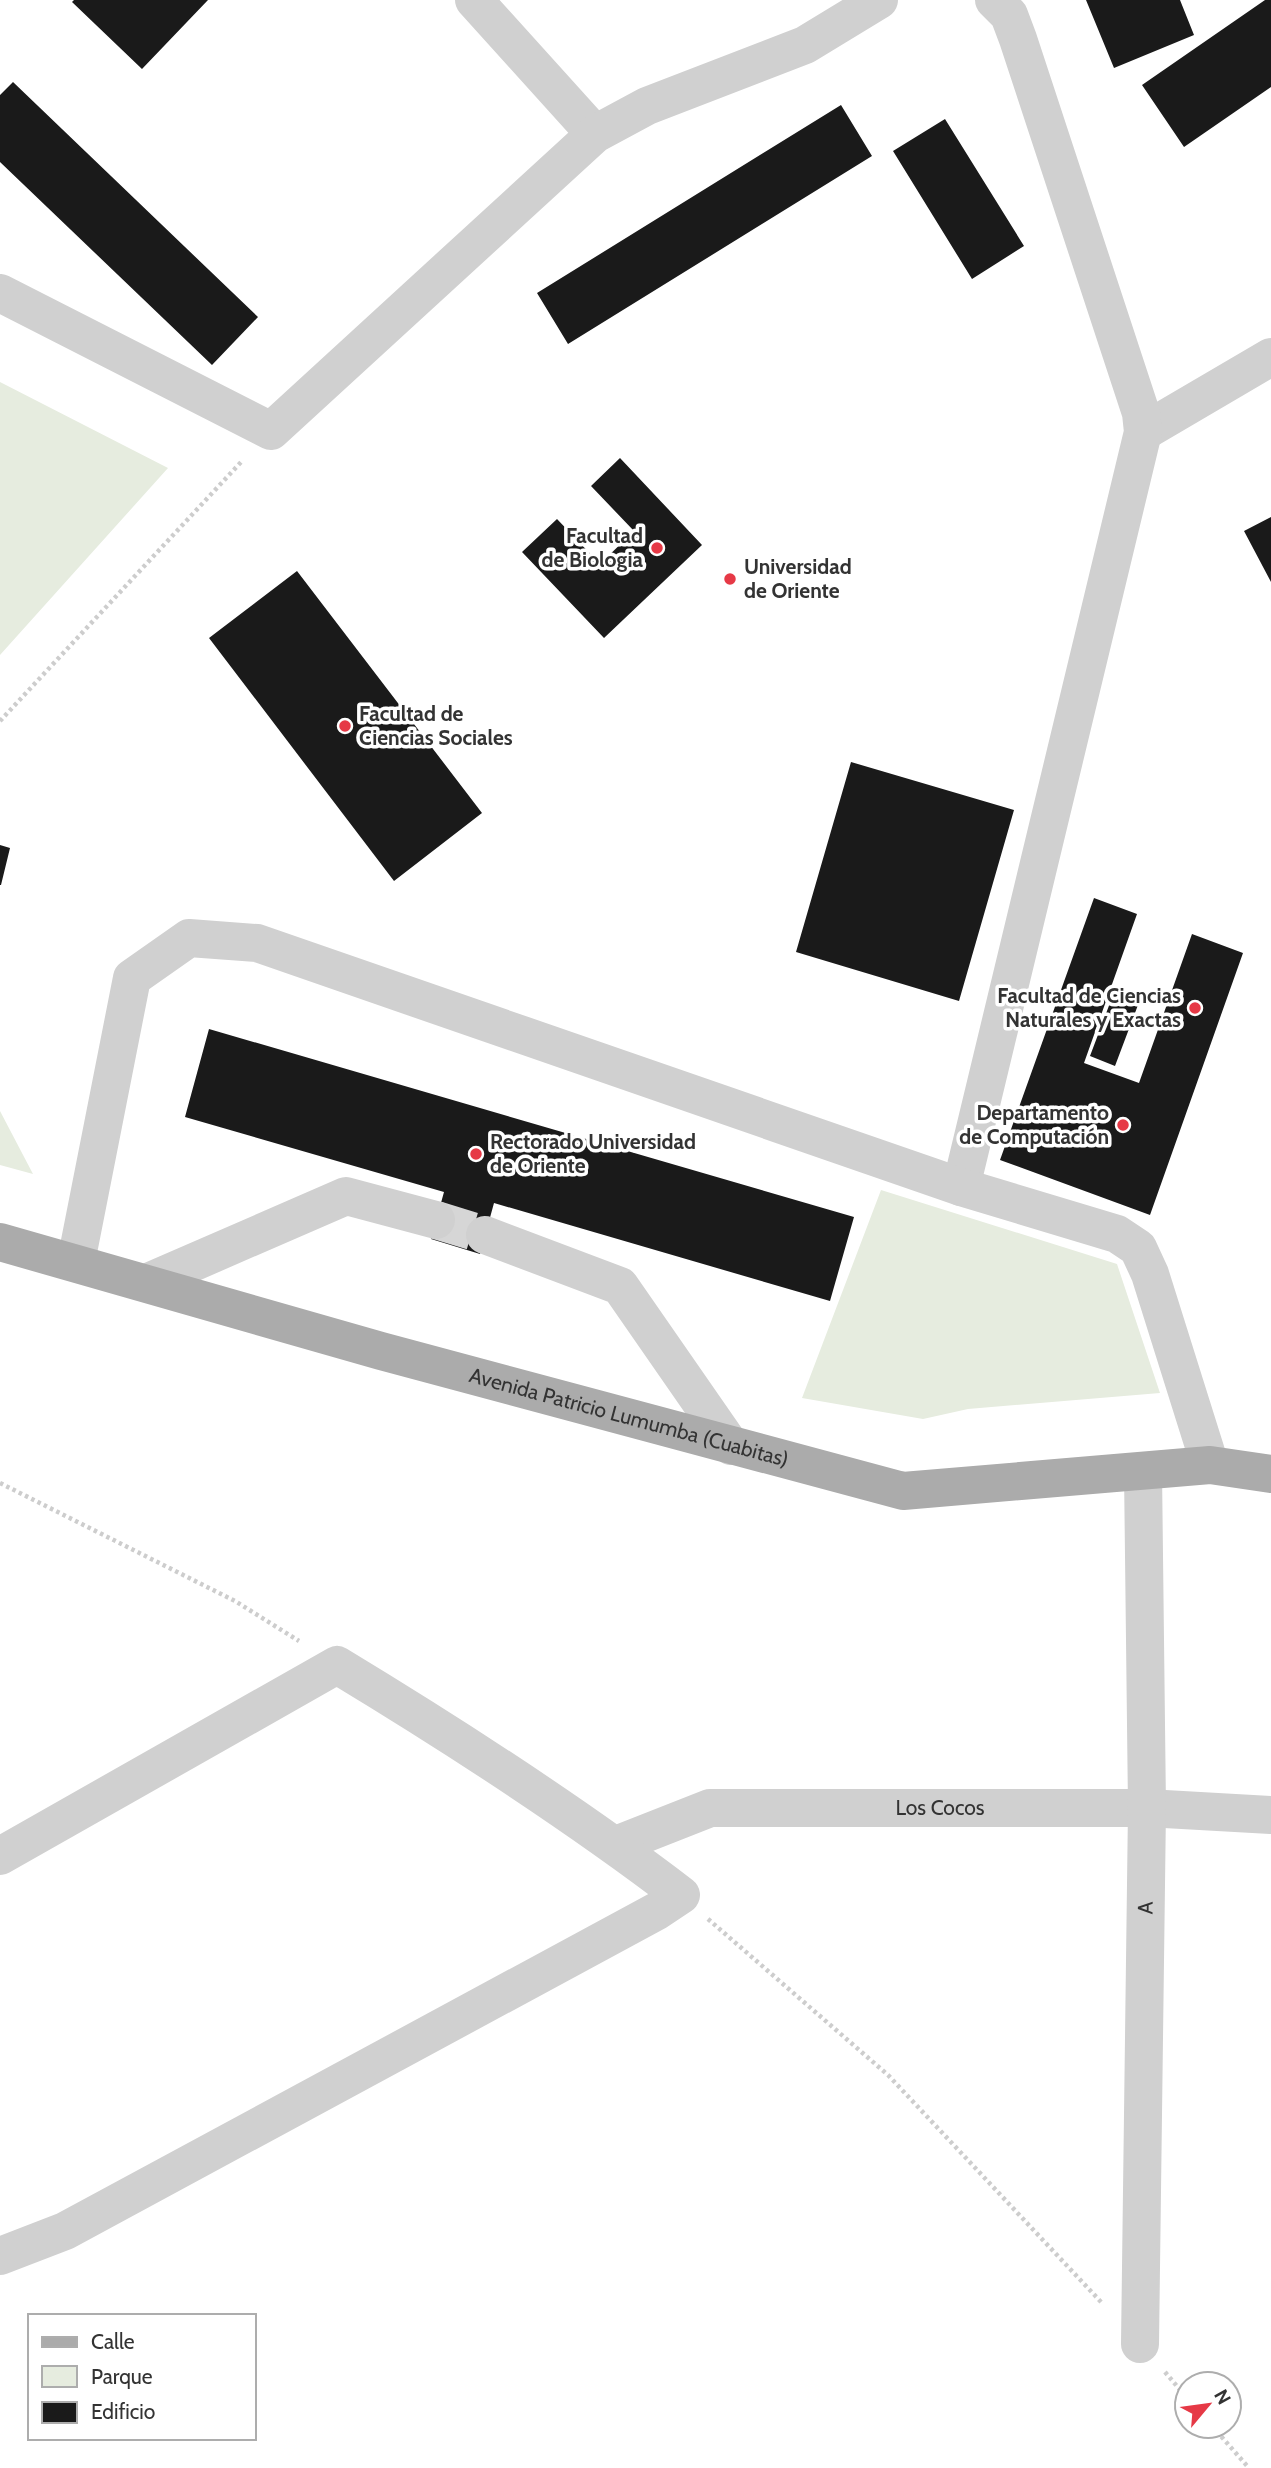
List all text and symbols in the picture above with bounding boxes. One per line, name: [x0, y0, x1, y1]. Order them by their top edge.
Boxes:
place label: Facultad de Biologia: [542, 523, 644, 572]
marker: Facultad de Biologia: [649, 540, 665, 556]
place label: Universidad de Oriente: [744, 554, 852, 603]
marker: Universidad de Oriente: [722, 571, 738, 587]
place label: Facultad de Ciencias Sociales: [359, 701, 513, 750]
marker: Facultad de Ciencias Sociales: [337, 718, 353, 734]
place label: Facultad de Ciencias Naturales y Exactas: [997, 983, 1181, 1032]
marker: Facultad de Ciencias Naturales y Exactas: [1187, 1000, 1203, 1016]
place label: Departamento de Computación: [959, 1100, 1109, 1149]
marker: Departamento de Computación: [1115, 1117, 1131, 1133]
place label: Rectorado Universidad de Oriente: [490, 1129, 696, 1178]
marker: Rectorado Universidad de Oriente: [468, 1146, 484, 1162]
street label: Avenida Patricio Lumumba (Cuabitas): [467, 1362, 791, 1472]
street label: Los Cocos: [895, 1795, 985, 1820]
street label: A: [1133, 1901, 1158, 1915]
legend: [28, 2314, 256, 2440]
text: Calle: [91, 2329, 135, 2354]
text: Parque: [91, 2364, 153, 2389]
north arrow: [1173, 2370, 1243, 2440]
text: N: [1209, 2386, 1236, 2408]
text: Edificio: [91, 2399, 155, 2424]

